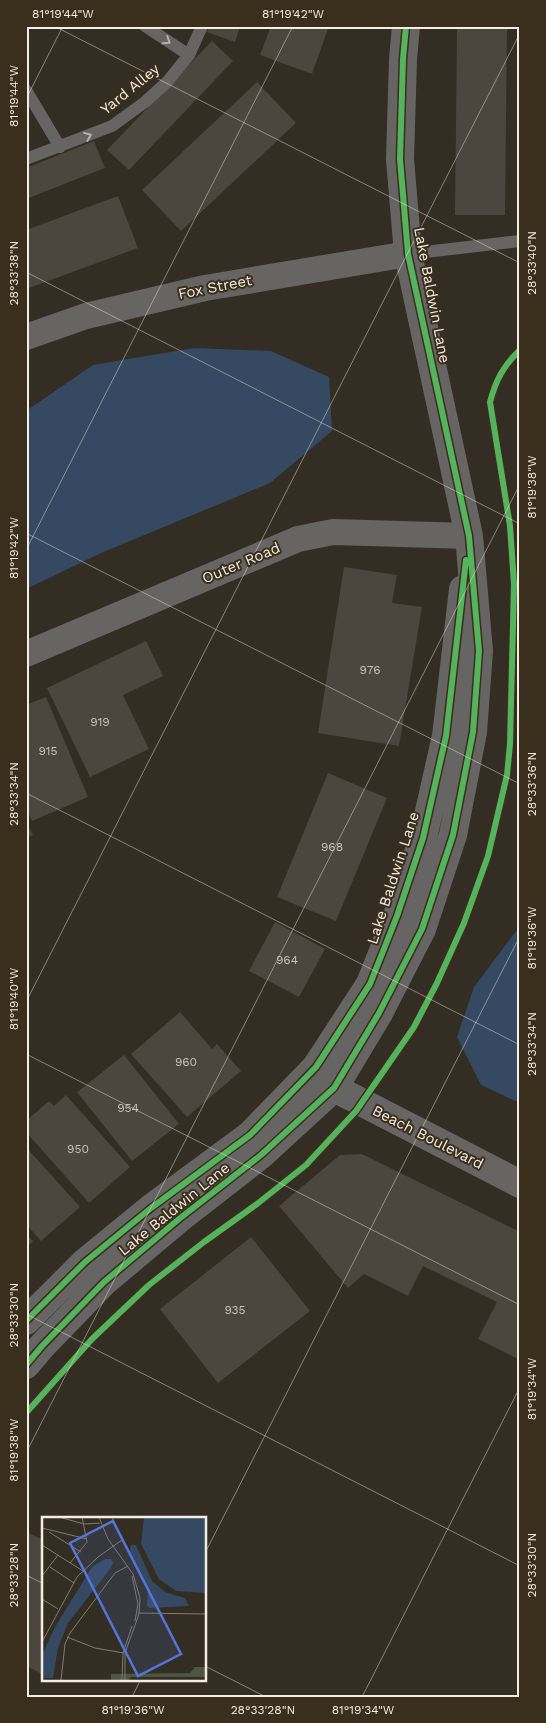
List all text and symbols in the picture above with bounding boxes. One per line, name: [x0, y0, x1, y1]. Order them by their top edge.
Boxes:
text: 81°19'44"W: [32, 7, 94, 21]
text: 81°19'42"W: [262, 7, 325, 21]
one-way arrow: [162, 34, 171, 44]
street label: Yard Alley: [97, 60, 163, 118]
text: 81°19'44"W: [7, 65, 21, 127]
one-way arrow: [83, 132, 92, 142]
street label: Lake Baldwin Lane: [410, 226, 454, 364]
text: 28°33'40"N: [525, 231, 539, 295]
text: 28°33'38"N: [7, 241, 21, 305]
street label: Fox Street: [176, 271, 254, 303]
text: 81°19'38"W: [525, 455, 539, 519]
text: 81°19'42"W: [7, 516, 21, 579]
street label: Outer Road: [199, 539, 283, 587]
house number: 976: [360, 663, 380, 677]
house number: 919: [90, 715, 110, 729]
house number: 915: [38, 744, 58, 758]
text: 28°33'36"N: [525, 752, 539, 816]
text: 28°33'34"N: [7, 762, 21, 826]
street label: Lake Baldwin Lane: [363, 810, 423, 946]
house number: 968: [321, 840, 343, 854]
text: 81°19'36"W: [525, 906, 539, 970]
house number: 964: [276, 953, 298, 967]
text: 81°19'40"W: [7, 967, 21, 1030]
text: 28°33'34"N: [525, 1012, 539, 1076]
house number: 960: [175, 1055, 197, 1069]
house number: 954: [117, 1101, 139, 1115]
street label: Beach Boulevard: [369, 1101, 487, 1173]
house number: 950: [67, 1142, 89, 1156]
street label: Lake Baldwin Lane: [115, 1159, 233, 1259]
text: 28°33'30"N: [7, 1283, 21, 1347]
house number: 935: [224, 1303, 246, 1317]
text: 81°19'34"W: [525, 1357, 539, 1420]
text: 81°19'38"W: [7, 1418, 21, 1482]
inset map: [42, 1517, 206, 1680]
text: 28°33'30"N: [525, 1533, 539, 1597]
text: 28°33'28"N: [7, 1543, 21, 1607]
text: 81°19'36"W: [101, 1703, 165, 1717]
text: 28°33'28"N: [231, 1703, 295, 1717]
text: 81°19'34"W: [332, 1703, 395, 1717]

